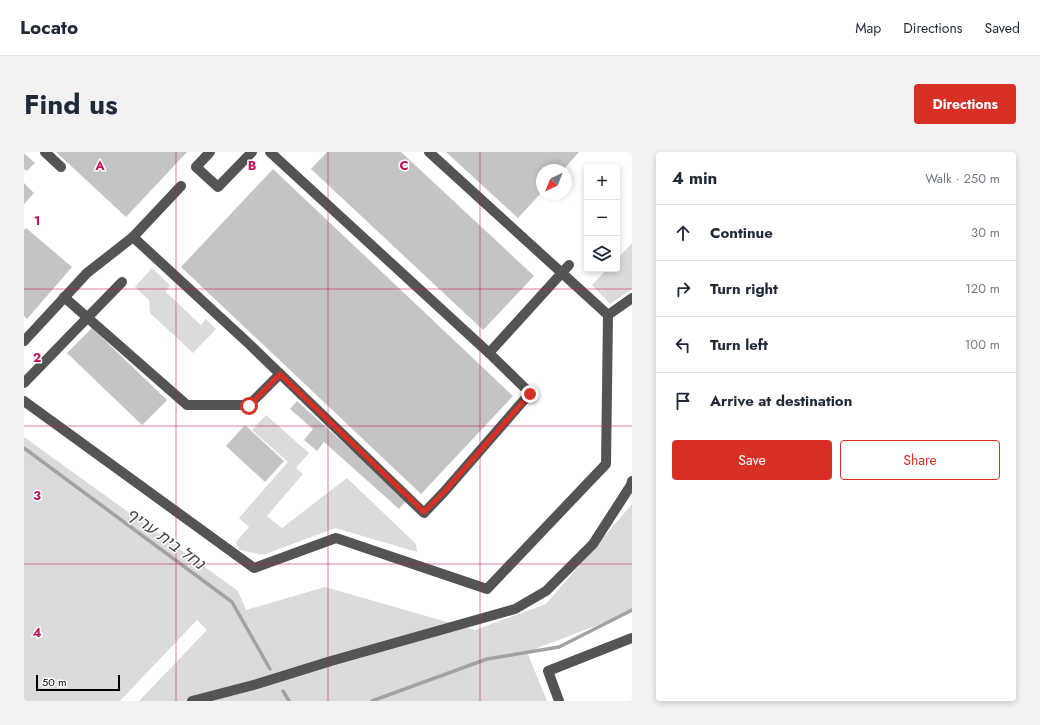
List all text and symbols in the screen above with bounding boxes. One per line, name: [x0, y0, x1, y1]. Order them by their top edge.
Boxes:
text: Locato: [20, 14, 78, 41]
text: Map: [855, 18, 881, 38]
text: Directions: [903, 18, 963, 38]
text: Saved: [985, 18, 1020, 38]
text: Find us: [24, 84, 118, 125]
button: Directions: [914, 84, 1016, 124]
text: A: [94, 156, 105, 175]
text: B: [248, 156, 257, 175]
text: C: [399, 156, 409, 175]
north arrow: [536, 164, 572, 200]
map controls: [584, 164, 620, 272]
button: +: [584, 164, 620, 200]
text: 4 min: [672, 166, 717, 190]
text: Walk · 250 m: [925, 169, 1000, 188]
button: −: [584, 200, 620, 236]
text: 1: [34, 211, 40, 230]
icon: ahead: [672, 222, 694, 244]
text: Continue: [710, 222, 773, 244]
text: 30 m: [971, 223, 1000, 242]
button: layers: [584, 236, 620, 272]
icon: right: [672, 278, 694, 300]
text: Turn right: [710, 278, 778, 300]
text: 120 m: [965, 279, 1000, 298]
icon: left: [672, 334, 694, 356]
text: Turn left: [710, 334, 768, 356]
text: 100 m: [965, 335, 1000, 354]
text: 2: [33, 348, 41, 367]
route end: [521, 385, 539, 403]
icon: arrive: [672, 390, 694, 412]
text: Arrive at destination: [710, 390, 852, 412]
route start: [240, 397, 258, 415]
button: Save: [672, 440, 832, 480]
button: Share: [840, 440, 1000, 480]
text: 3: [33, 486, 41, 505]
water label: נחל בית עריף: [122, 502, 210, 575]
text: 4: [32, 623, 42, 642]
scale bar: [36, 673, 120, 692]
text: 50 m: [42, 674, 67, 690]

